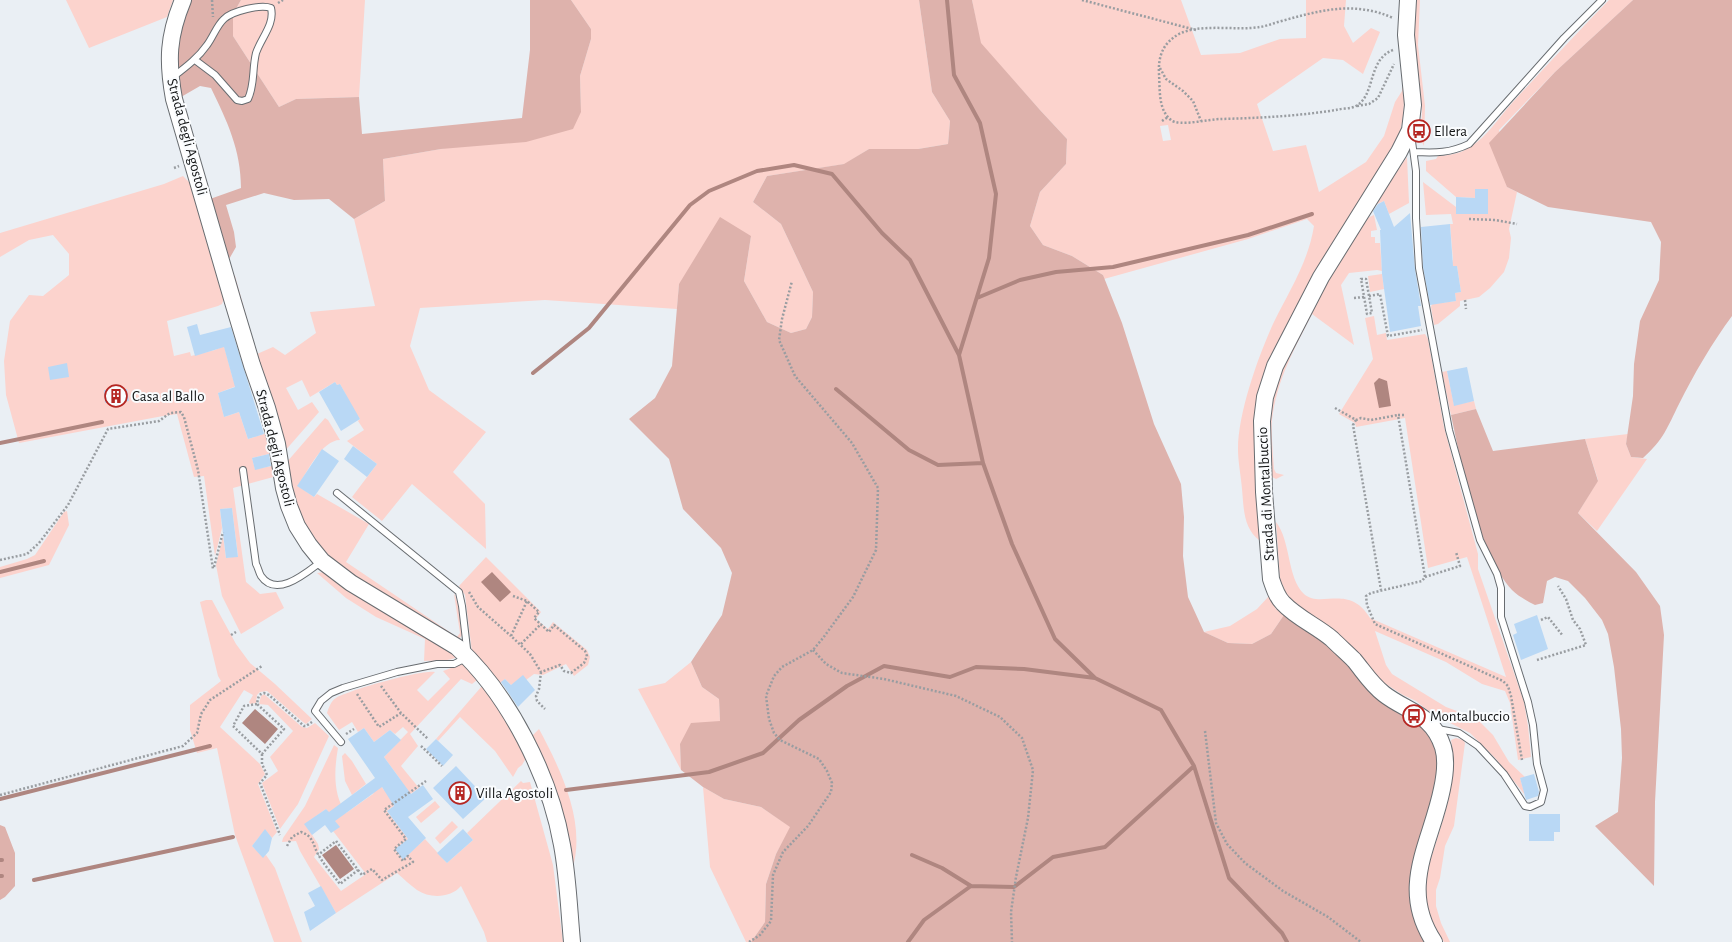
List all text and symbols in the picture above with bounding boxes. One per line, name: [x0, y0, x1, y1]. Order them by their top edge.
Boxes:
street label: Strada degli Agostoli: [164, 77, 210, 197]
bus stop icon: Ellera: [1406, 118, 1432, 144]
place label: Ellera: [1434, 124, 1467, 139]
building icon: Casa al Ballo: [103, 383, 129, 409]
street label: Strada degli Agostoli: [253, 388, 297, 508]
place label: Casa al Ballo: [132, 389, 205, 404]
street label: Strada di Montalbuccio: [1255, 427, 1277, 561]
bus stop icon: Montalbuccio: [1401, 703, 1427, 729]
place label: Montalbuccio: [1430, 709, 1510, 724]
building icon: Villa Agostoli: [447, 780, 473, 806]
place label: Villa Agostoli: [476, 786, 553, 801]

